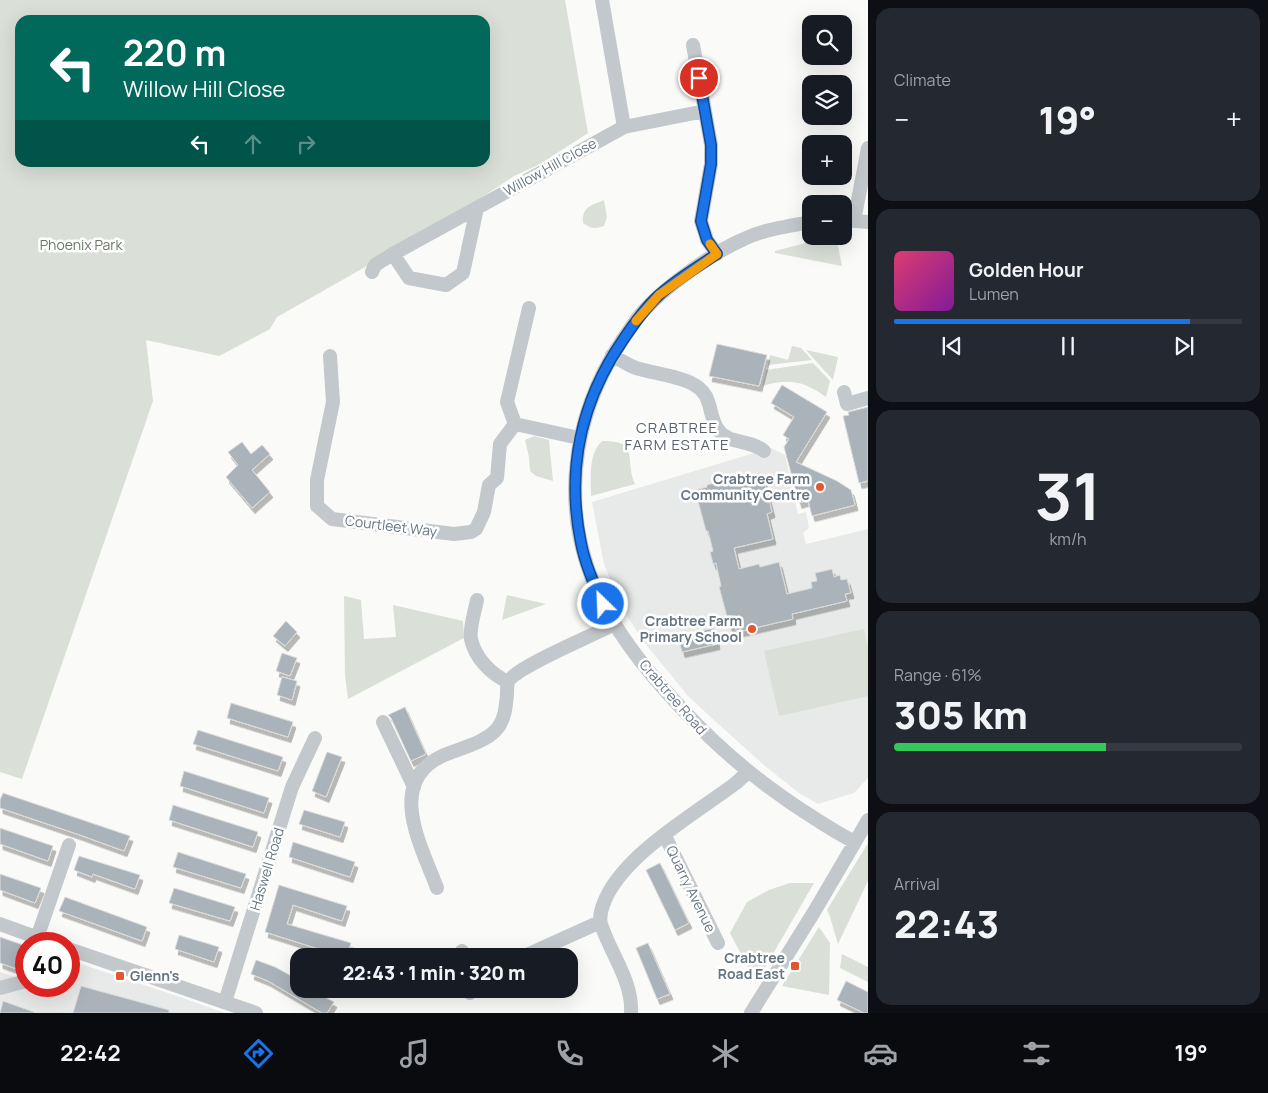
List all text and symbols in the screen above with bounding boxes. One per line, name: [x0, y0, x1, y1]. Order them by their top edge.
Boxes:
map controls: [802, 15, 852, 245]
button: search: [802, 15, 852, 65]
text: 220 m: [123, 29, 226, 77]
icon: left: [40, 35, 105, 100]
pin: [678, 57, 720, 99]
icon: arrive: [685, 64, 713, 92]
text: Climate: [894, 69, 951, 91]
text: Willow Hill Close: [123, 74, 285, 104]
button: layers: [802, 75, 852, 125]
text: 19°: [1038, 93, 1096, 145]
text: −: [894, 100, 909, 138]
text: +: [1226, 100, 1242, 138]
icon: left: [186, 130, 214, 158]
icon: ahead: [239, 130, 267, 158]
icon: right: [292, 130, 320, 158]
street label: Willow Hill Close: [500, 133, 600, 200]
button: +: [802, 135, 852, 185]
button: −: [802, 195, 852, 245]
park label: Phoenix Park: [40, 235, 123, 254]
text: Golden Hour: [969, 257, 1083, 283]
text: Lumen: [969, 283, 1019, 305]
icon: previous: [938, 332, 966, 360]
icon: pause: [1054, 332, 1082, 360]
icon: next: [1170, 332, 1198, 360]
district label: CRABTREE FARM ESTATE: [624, 417, 730, 455]
text: 31: [1035, 451, 1101, 540]
place label: Crabtree Farm Community Centre: [681, 469, 810, 504]
marker: Crabtree Farm Community Centre: [814, 481, 826, 493]
street label: Courtleet Way: [344, 510, 439, 541]
text: km/h: [1049, 528, 1087, 550]
position arrow: [576, 577, 628, 629]
place label: Crabtree Farm Primary School: [640, 611, 742, 646]
marker: Crabtree Farm Primary School: [746, 623, 758, 635]
street label: Crabtree Road: [635, 655, 711, 738]
text: Range · 61%: [894, 664, 982, 686]
text: 305 km: [894, 688, 1028, 740]
street label: Haswell Road: [245, 825, 288, 913]
street label: Quarry Avenue: [662, 842, 721, 935]
text: Arrival: [894, 873, 940, 895]
text: 22:43: [894, 897, 999, 949]
speed limit sign: 40: [15, 932, 80, 997]
place label: Crabtree Road East: [718, 948, 785, 983]
text: 22:43 · 1 min · 320 m: [343, 960, 525, 986]
marker: Crabtree Road East: [789, 960, 801, 972]
place label: Glenn's: [130, 966, 180, 985]
marker: Glenn's: [114, 970, 126, 982]
icon: directions: [241, 1036, 276, 1071]
icon: music: [397, 1036, 432, 1071]
icon: phone: [552, 1036, 587, 1071]
icon: climate: [708, 1036, 743, 1071]
icon: car: [863, 1036, 898, 1071]
icon: filters: [1019, 1036, 1054, 1071]
text: 22:42: [60, 1038, 121, 1068]
text: 19°: [1174, 1038, 1208, 1068]

